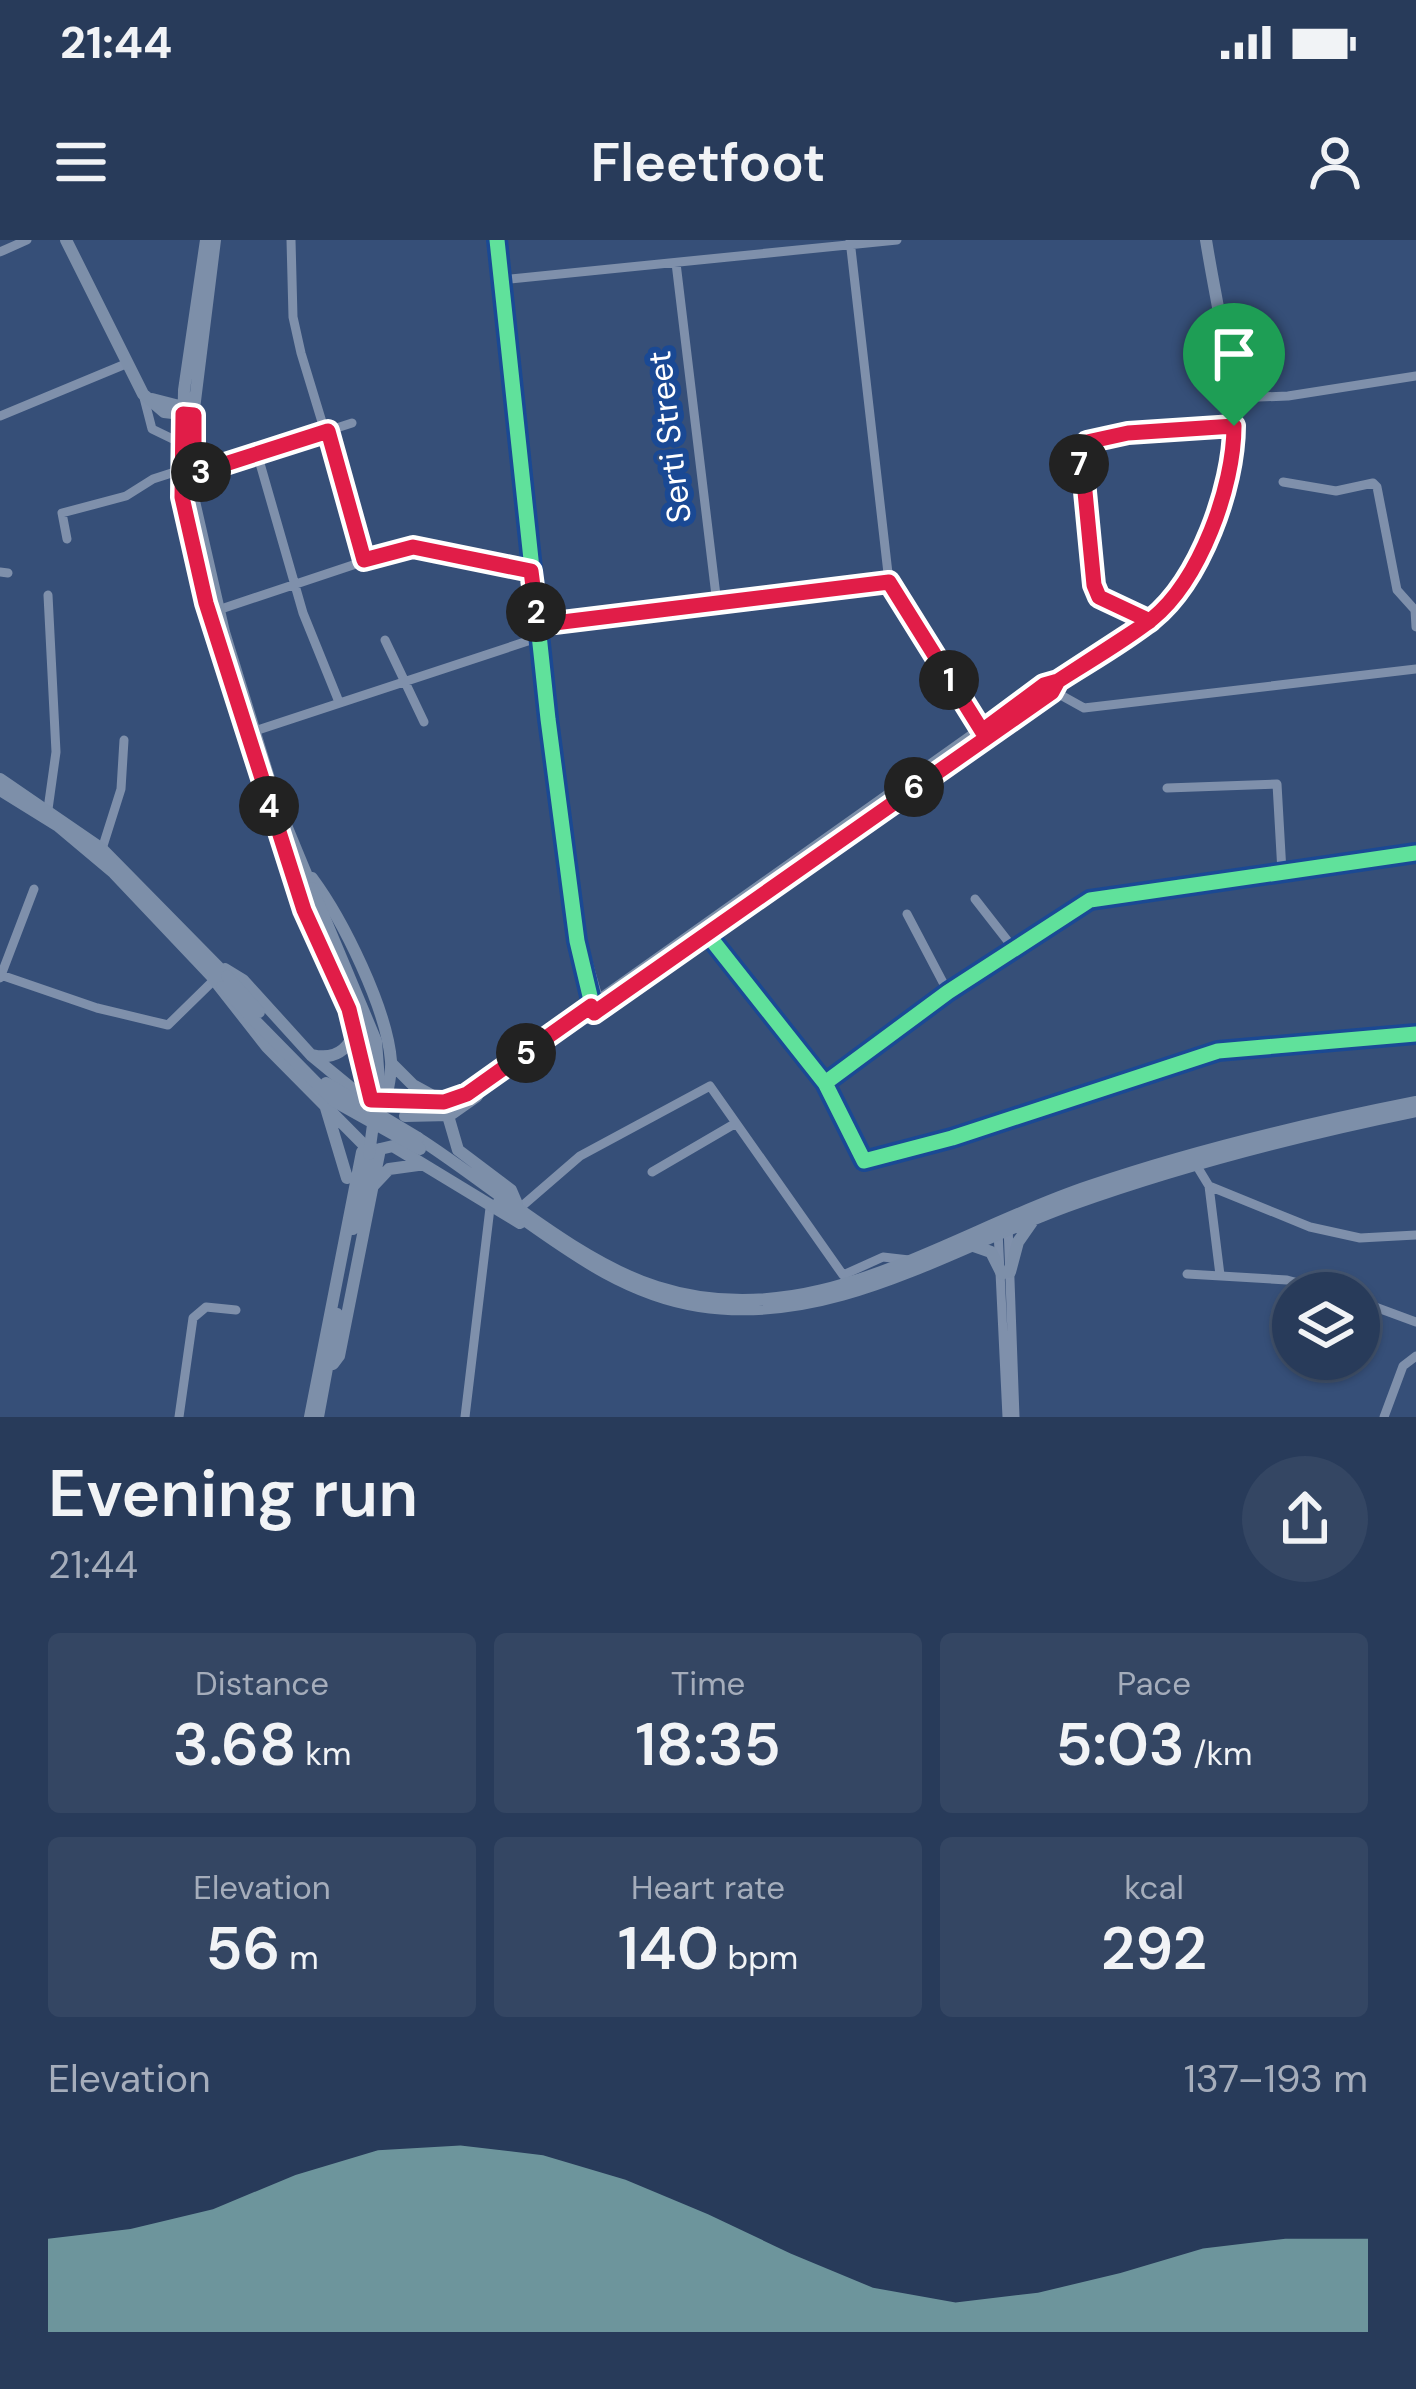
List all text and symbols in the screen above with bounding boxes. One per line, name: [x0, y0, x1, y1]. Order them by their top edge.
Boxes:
text: 21:44: [60, 13, 172, 72]
text: Fleetfoot: [590, 127, 826, 198]
icon: menu: [48, 129, 114, 195]
icon: person: [1302, 129, 1368, 195]
pin: [1183, 303, 1285, 426]
icon: arrive: [1201, 321, 1267, 387]
street label: Serti Street: [637, 348, 701, 526]
pin: 7: [1049, 434, 1109, 494]
pin: 3: [171, 442, 231, 502]
text: 7: [1070, 442, 1088, 485]
text: 3: [191, 450, 211, 493]
pin: 2: [506, 582, 566, 642]
text: 2: [526, 590, 546, 633]
pin: 1: [919, 650, 979, 710]
text: 1: [943, 658, 955, 701]
pin: 6: [884, 757, 944, 817]
text: 6: [904, 765, 924, 808]
pin: 4: [239, 776, 299, 836]
text: 4: [258, 784, 280, 827]
pin: 5: [496, 1023, 556, 1083]
text: 5: [516, 1031, 536, 1074]
map controls: [1272, 1272, 1380, 1380]
button: layers: [1272, 1272, 1380, 1380]
text: Evening run: [48, 1451, 418, 1536]
button: share: [1242, 1456, 1368, 1582]
text: 21:44: [48, 1539, 138, 1590]
text: Distance: [195, 1662, 329, 1705]
text: Time: [671, 1662, 745, 1705]
text: Pace: [1117, 1662, 1191, 1705]
text: 3.68: [173, 1705, 296, 1784]
text: 18:35: [635, 1705, 781, 1784]
text: 5:03: [1056, 1705, 1185, 1784]
text: km: [296, 1732, 351, 1775]
text: /km: [1185, 1732, 1253, 1775]
text: Elevation: [193, 1866, 331, 1909]
text: Heart rate: [631, 1866, 785, 1909]
text: kcal: [1124, 1866, 1184, 1909]
text: 56: [205, 1909, 280, 1988]
text: 140: [618, 1909, 719, 1988]
text: 292: [1101, 1909, 1207, 1988]
text: m: [280, 1936, 319, 1979]
text: bpm: [719, 1936, 798, 1979]
text: Elevation: [48, 2053, 211, 2104]
text: 137–193 m: [1184, 2053, 1368, 2104]

